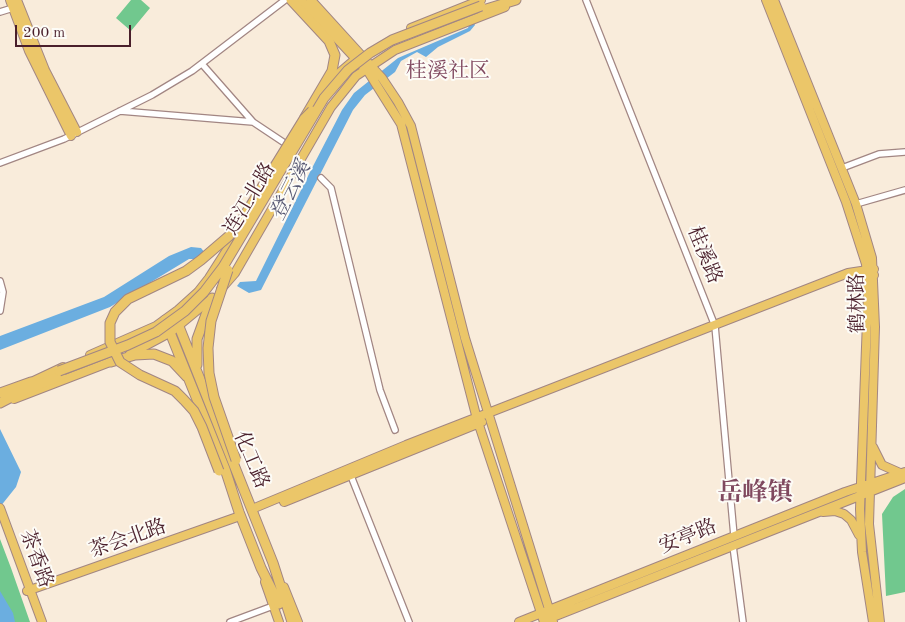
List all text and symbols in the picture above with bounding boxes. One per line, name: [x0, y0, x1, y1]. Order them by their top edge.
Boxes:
scale bar: [18, 15, 134, 47]
text: 200 m: [23, 26, 65, 41]
district label: 桂溪社区: [406, 58, 490, 84]
water label: 登云溪: [265, 157, 317, 225]
street label: 连江北路: [219, 159, 281, 239]
street label: 桂溪路: [682, 223, 726, 287]
street label: 鹤林路: [845, 273, 871, 333]
street label: 化工路: [228, 428, 274, 492]
district label: 岳峰镇: [718, 478, 792, 508]
street label: 茶会北路: [86, 515, 170, 563]
street label: 安亭路: [656, 515, 720, 559]
street label: 茶香路: [14, 527, 58, 591]

